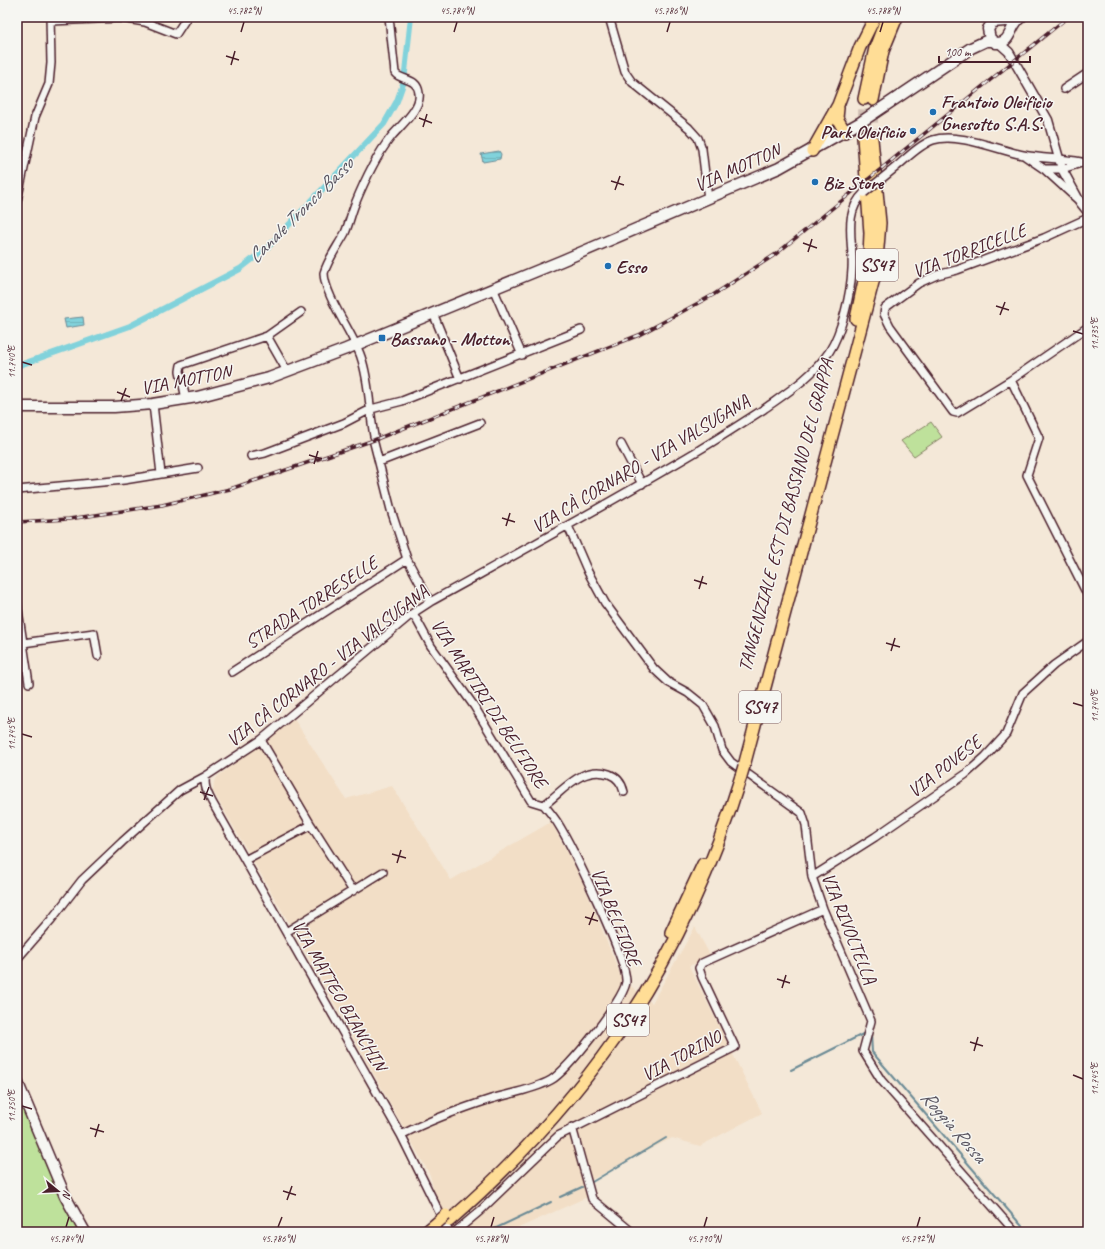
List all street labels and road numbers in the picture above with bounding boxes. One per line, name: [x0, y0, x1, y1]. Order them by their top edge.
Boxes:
street label: VIA MOTTON: [691, 137, 787, 197]
street label: VIA TORRICELLE: [909, 217, 1032, 284]
road number: SS47: [856, 249, 898, 281]
street label: TANGENZIALE EST DI BASSANO DEL GRAPPA: [733, 355, 840, 674]
street label: VIA MOTTON: [139, 359, 237, 400]
street label: VIA CÀ CORNARO - VIA VALSUGANA: [527, 389, 754, 539]
street label: STRADA TORRESELLE: [241, 550, 384, 655]
street label: VIA CÀ CORNARO - VIA VALSUGANA: [222, 579, 434, 752]
street label: VIA MARTIRI DI BELFIORE: [425, 614, 555, 795]
road number: SS47: [739, 691, 781, 723]
street label: VIA POVESE: [903, 729, 988, 803]
street label: VIA BELFIORE: [585, 865, 648, 972]
street label: VIA RIVOLTELLA: [816, 869, 882, 988]
street label: VIA MATTEO BIANCHIN: [286, 916, 394, 1078]
road number: SS47: [607, 1004, 649, 1036]
street label: VIA TORINO: [638, 1024, 727, 1087]

